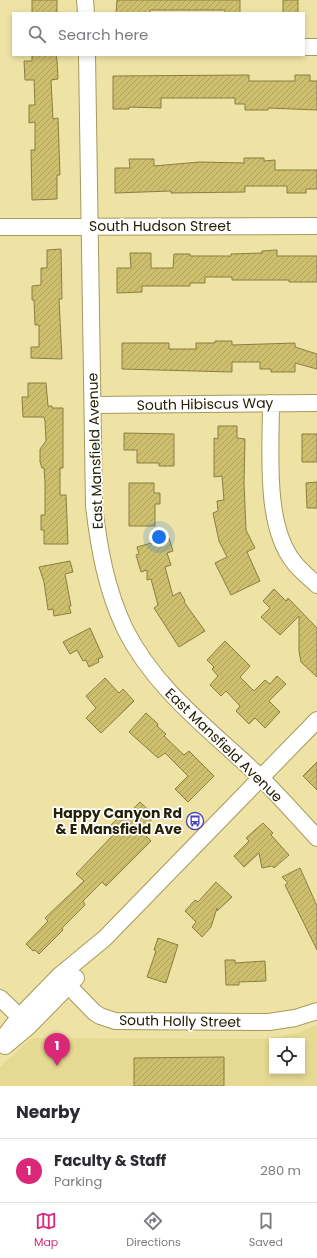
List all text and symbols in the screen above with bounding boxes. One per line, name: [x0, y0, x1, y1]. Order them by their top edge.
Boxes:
search box: [12, 12, 305, 56]
icon: search: [26, 23, 48, 45]
text: Search here: [58, 24, 148, 45]
street label: South Hudson Street: [89, 216, 231, 236]
street label: East Mansfield Avenue: [82, 372, 108, 530]
street label: South Hibiscus Way: [136, 393, 274, 415]
your location: [149, 527, 169, 547]
street label: East Mansfield Avenue: [161, 683, 287, 807]
place label: Happy Canyon Rd & E Mansfield Ave: [53, 803, 182, 839]
bus stop icon: Happy Canyon Rd & E Mansfield Ave: [185, 811, 205, 831]
street label: South Holly Street: [119, 1010, 241, 1032]
pin: 1: [44, 1033, 70, 1066]
map controls: [269, 1038, 305, 1074]
button: locate: [269, 1038, 305, 1074]
text: Nearby: [16, 1100, 80, 1124]
text: Faculty & Staff: [54, 1150, 166, 1171]
text: 1: [27, 1161, 31, 1180]
text: 280 m: [260, 1161, 301, 1180]
text: Parking: [54, 1172, 102, 1191]
tab: Map: [34, 1210, 58, 1251]
tab: Directions: [126, 1210, 181, 1251]
tab: Saved: [249, 1210, 283, 1251]

